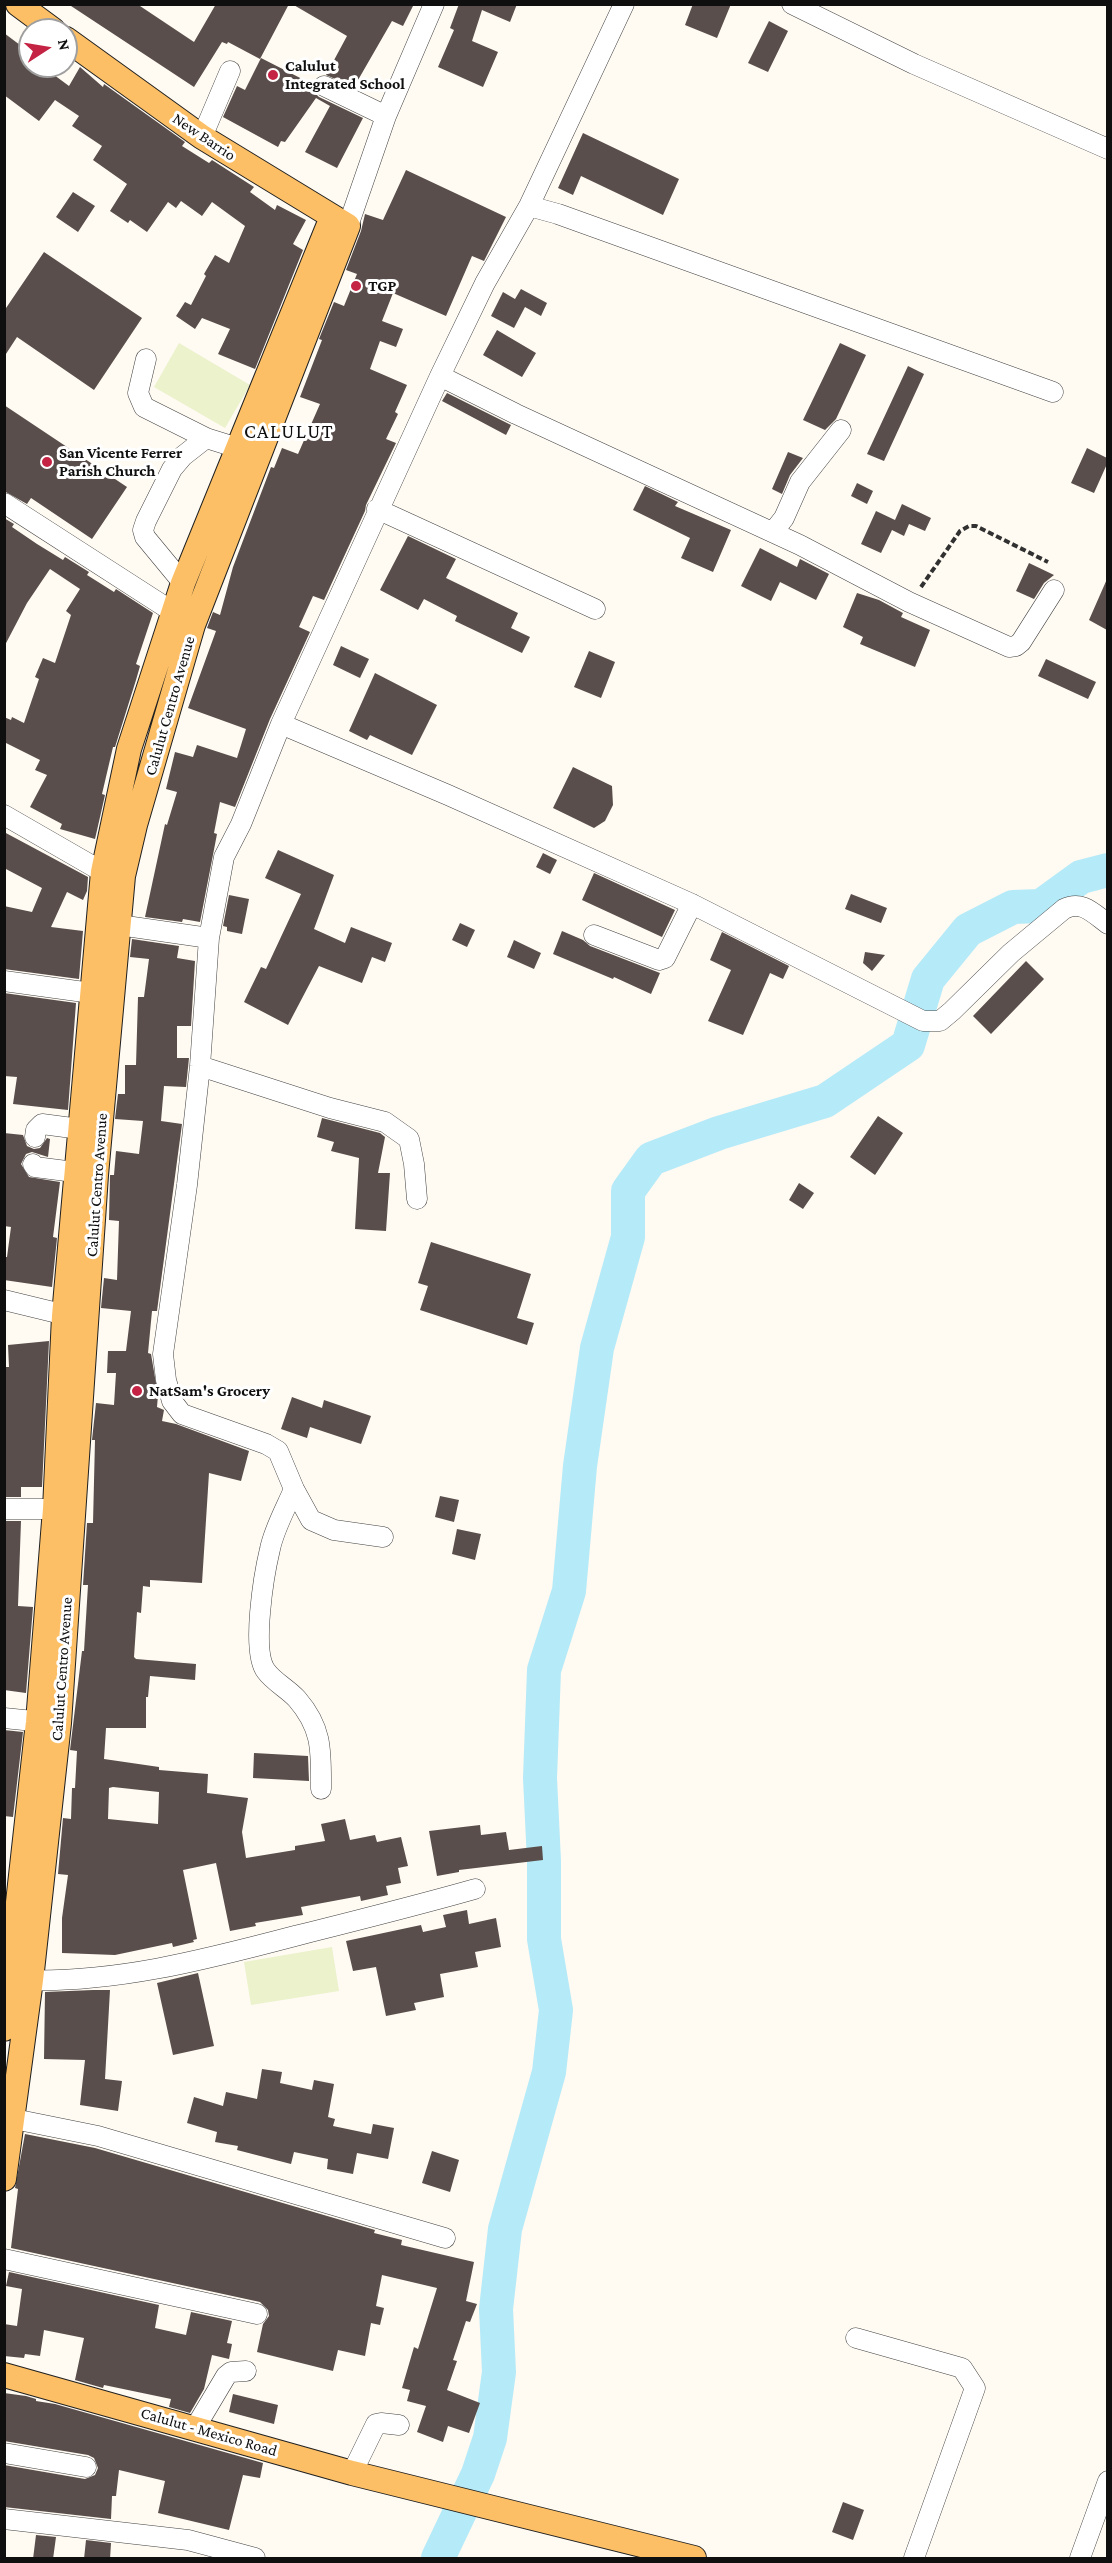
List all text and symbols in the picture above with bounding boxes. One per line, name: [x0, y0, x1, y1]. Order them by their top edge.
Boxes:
north arrow: [18, 18, 78, 78]
text: N: [55, 37, 74, 52]
place label: Calulut Integrated School: [285, 56, 405, 94]
marker: Calulut Integrated School: [266, 68, 280, 82]
street label: New Barrio: [169, 109, 239, 165]
place label: TGP: [368, 276, 396, 296]
marker: TGP: [349, 279, 363, 293]
district label: CALULUT: [244, 420, 334, 444]
place label: San Vicente Ferrer Parish Church: [59, 443, 182, 481]
marker: San Vicente Ferrer Parish Church: [40, 455, 54, 469]
street label: Calulut Centro Avenue: [141, 634, 199, 778]
street label: Calulut Centro Avenue: [82, 1112, 112, 1258]
place label: NatSam's Grocery: [149, 1381, 270, 1401]
marker: NatSam's Grocery: [130, 1384, 144, 1398]
street label: Calulut Centro Avenue: [47, 1596, 77, 1742]
street label: Calulut - Mexico Road: [139, 2403, 279, 2461]

